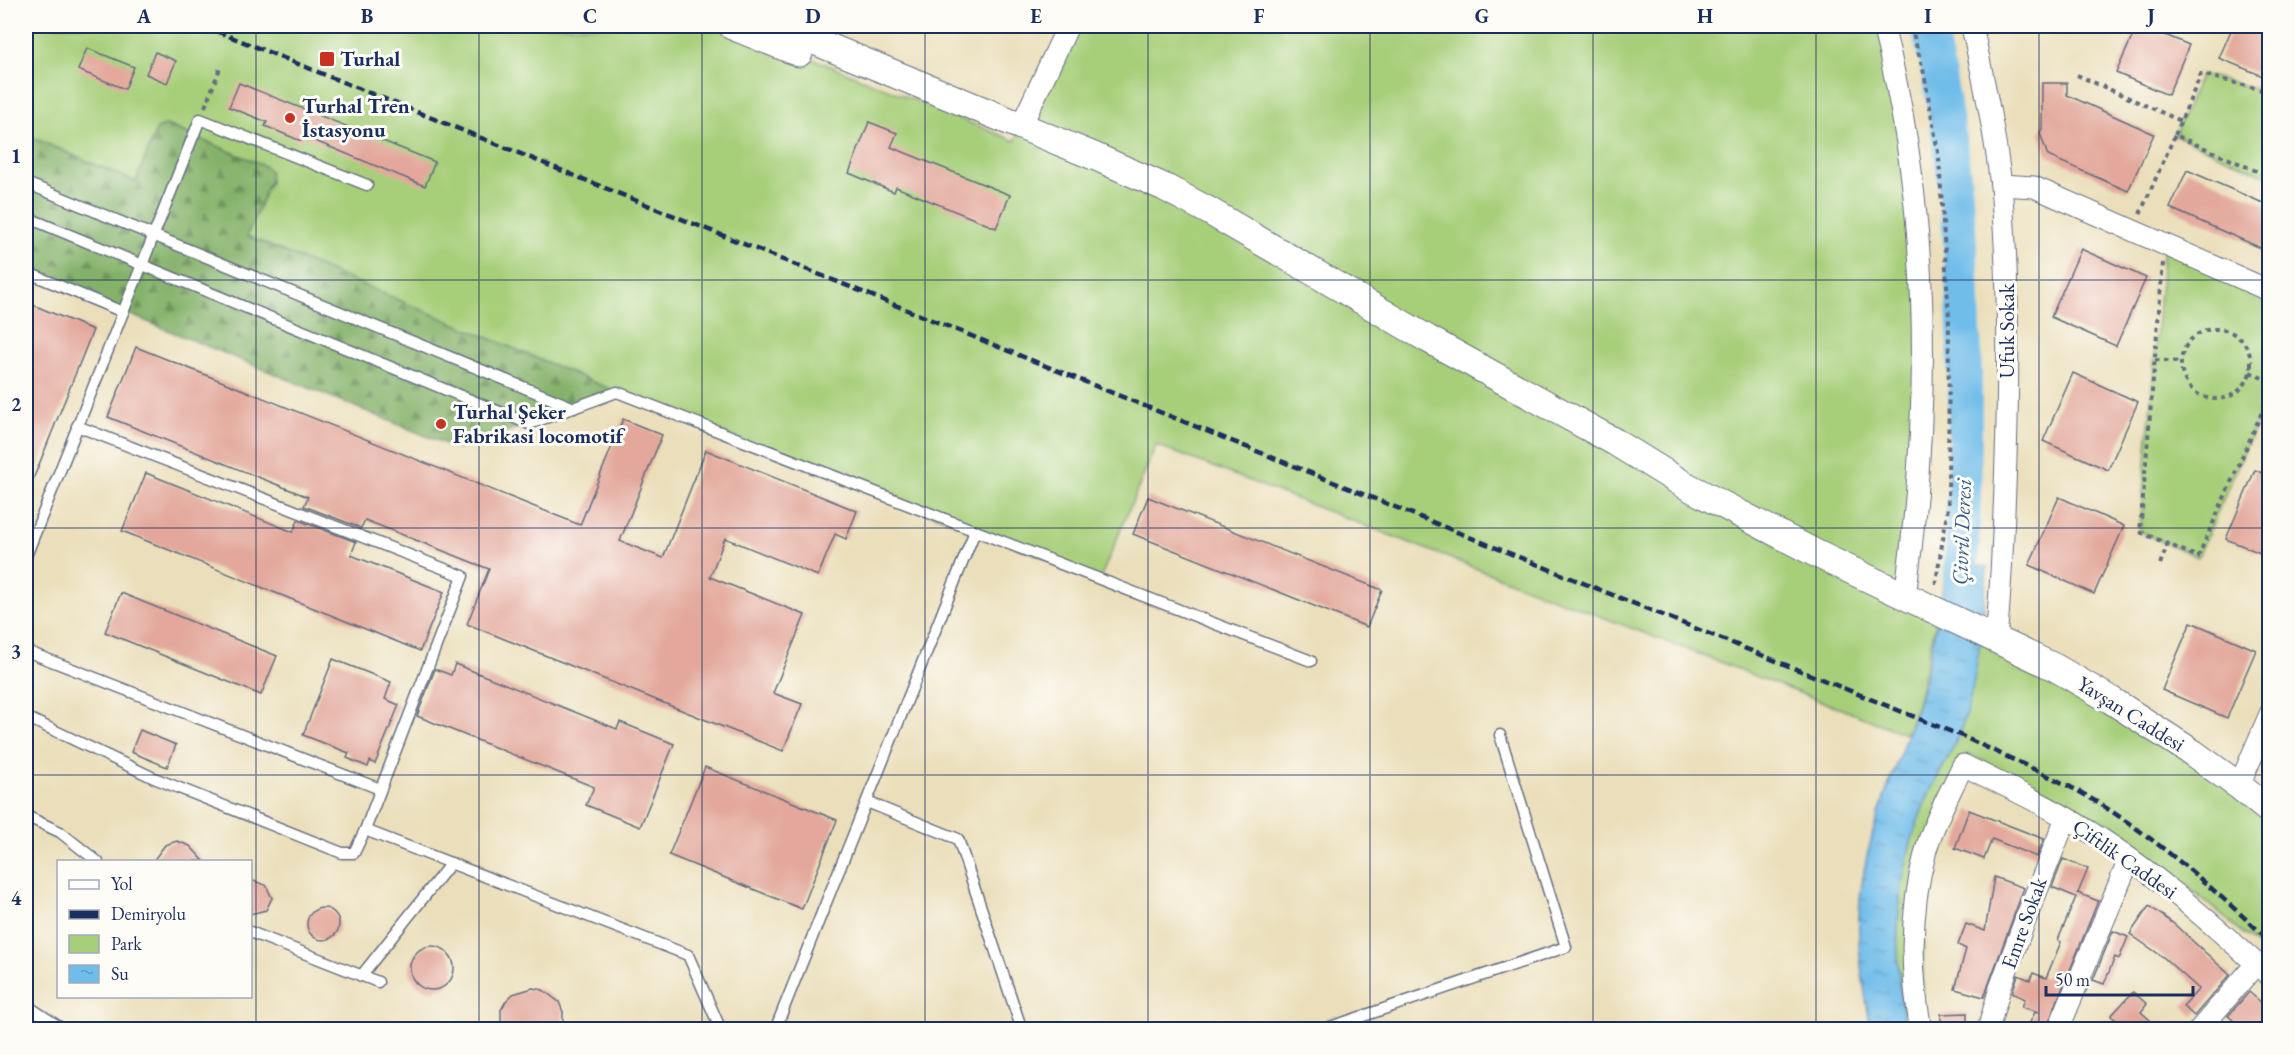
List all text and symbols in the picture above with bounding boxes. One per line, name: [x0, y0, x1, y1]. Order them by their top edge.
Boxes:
text: A: [136, 3, 152, 29]
text: B: [361, 3, 373, 29]
text: C: [583, 3, 597, 29]
text: D: [805, 3, 821, 29]
text: E: [1030, 3, 1042, 29]
text: F: [1254, 3, 1265, 29]
text: G: [1475, 3, 1489, 29]
text: H: [1697, 3, 1713, 29]
text: I: [1924, 3, 1932, 29]
text: J: [2145, 3, 2155, 29]
place label: Turhal: [340, 45, 400, 72]
marker: Turhal: [318, 50, 336, 68]
place label: Turhal Tren İstasyonu: [302, 92, 410, 143]
marker: Turhal Tren İstasyonu: [283, 111, 297, 125]
text: 1: [11, 143, 21, 169]
street label: Ufuk Sokak: [1993, 282, 2020, 379]
text: 2: [11, 391, 22, 417]
place label: Turhal Şeker Fabrikasi locomotif: [453, 398, 626, 449]
marker: Turhal Şeker Fabrikasi locomotif: [434, 417, 448, 431]
water label: Çivril Deresi: [1945, 477, 1978, 586]
text: 3: [11, 638, 21, 664]
street label: Yavşan Caddesi: [2072, 670, 2190, 757]
street label: Çiftlik Caddesi: [2067, 812, 2183, 905]
legend: [57, 860, 252, 998]
text: Yol: [111, 872, 133, 895]
street label: Emre Sokak: [1995, 872, 2053, 972]
text: 4: [11, 885, 22, 911]
text: Demiryolu: [111, 902, 186, 925]
text: Park: [111, 932, 142, 955]
scale bar: [2046, 959, 2193, 997]
text: Su: [111, 962, 129, 985]
text: 50 m: [2055, 968, 2090, 991]

